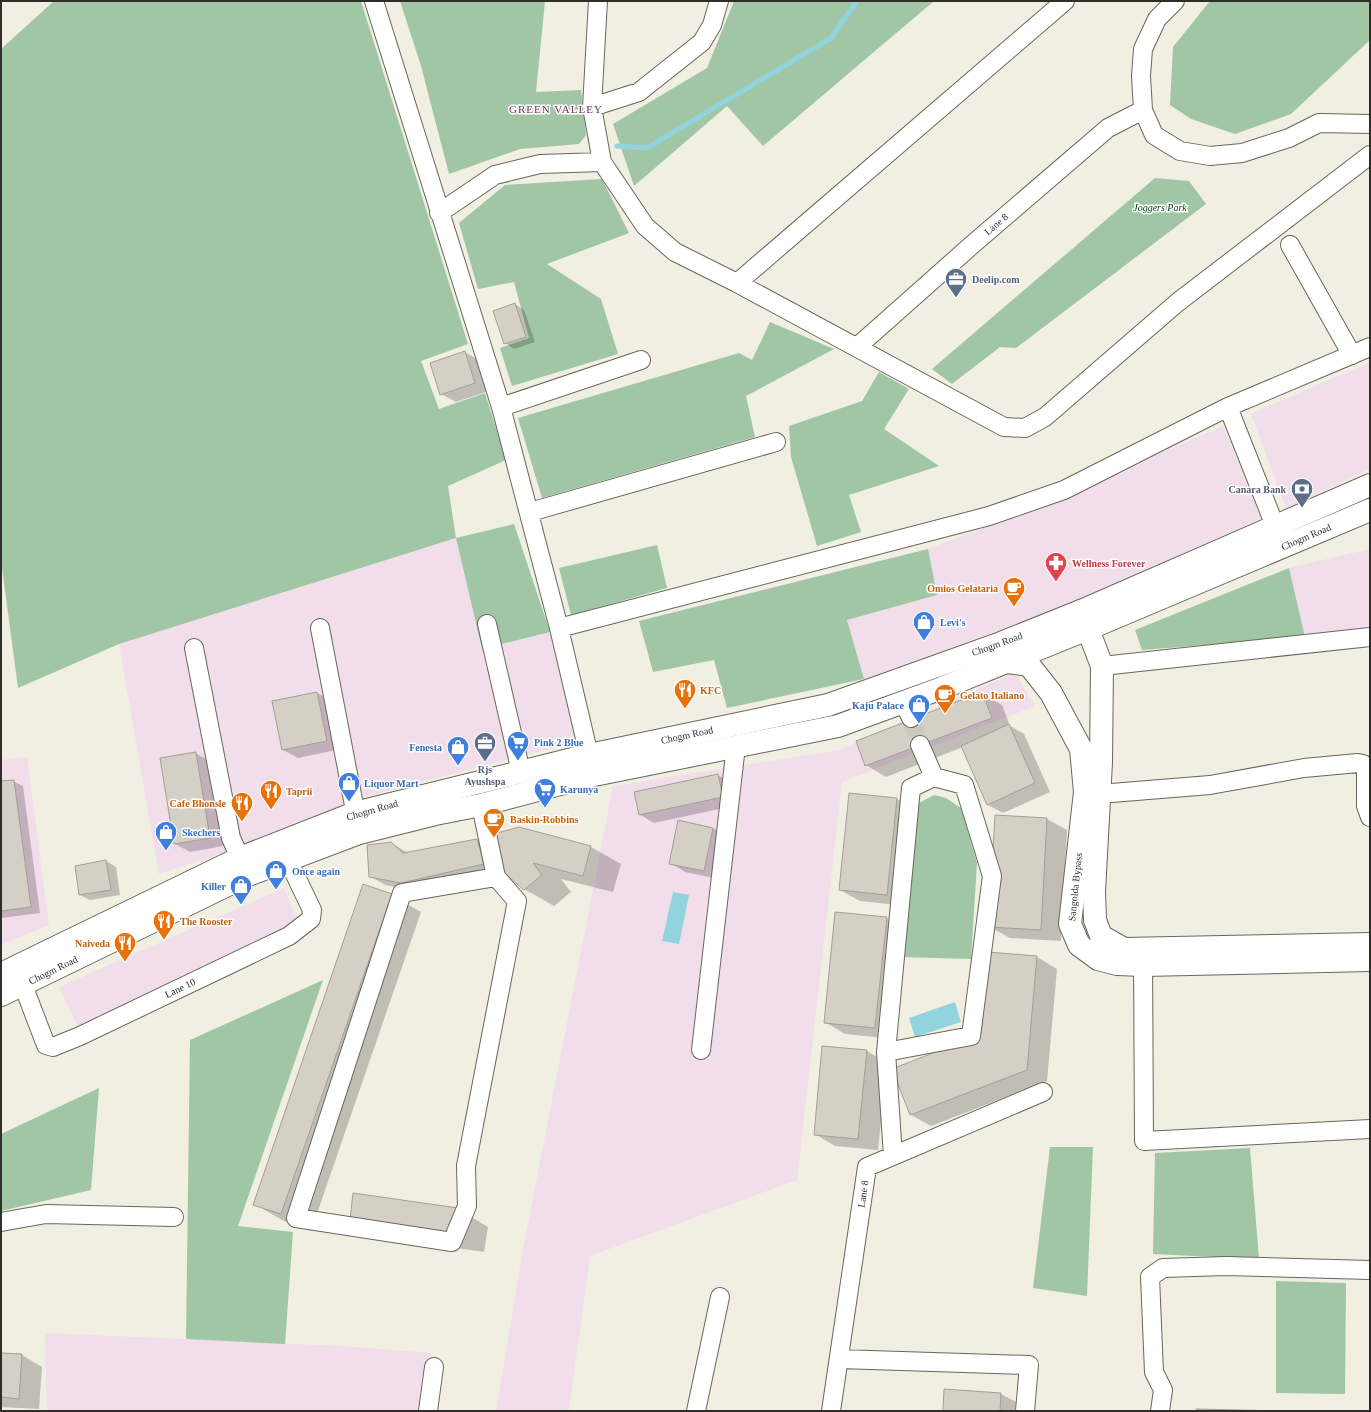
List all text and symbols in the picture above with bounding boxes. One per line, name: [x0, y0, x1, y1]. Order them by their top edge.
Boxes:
district label: GREEN VALLEY: [509, 103, 603, 115]
park label: Joggers Park: [1133, 202, 1187, 213]
street label: Lane 8: [982, 211, 1010, 237]
office icon: Deelip.com: [943, 266, 969, 299]
place label: Deelip.com: [972, 274, 1020, 285]
bank icon: Canara Bank: [1289, 476, 1315, 509]
place label: Canara Bank: [1228, 484, 1286, 495]
street label: Chogm Road: [1279, 522, 1333, 552]
pharmacy icon: Wellness Forever: [1043, 550, 1069, 583]
place label: Wellness Forever: [1072, 558, 1146, 569]
cafe icon: Omios Gelataria: [1001, 575, 1027, 608]
place label: Omios Gelataria: [927, 583, 998, 594]
shop icon: Levi's: [911, 609, 937, 642]
place label: Levi's: [940, 617, 966, 628]
street label: Chogm Road: [970, 630, 1024, 658]
restaurant icon: KFC: [672, 677, 698, 710]
cafe icon: Gelato Italiano: [932, 682, 958, 715]
place label: KFC: [700, 685, 721, 696]
place label: Gelato Italiano: [960, 690, 1024, 701]
shop icon: Kaju Palace: [906, 692, 932, 725]
place label: Kaju Palace: [852, 700, 905, 711]
street label: Chogm Road: [660, 724, 714, 746]
supermarket icon: Pink 2 Blue: [505, 729, 531, 762]
office icon: Rjs Ayushspa: [472, 730, 498, 763]
shop icon: Fenesta: [445, 734, 471, 767]
place label: Pink 2 Blue: [534, 737, 584, 748]
place label: Fenesta: [409, 742, 442, 753]
place label: Rjs Ayushspa: [465, 764, 505, 787]
shop icon: Liquor Mart: [336, 770, 362, 803]
supermarket icon: Karunya: [532, 776, 558, 809]
restaurant icon: Taprii: [258, 778, 284, 811]
place label: Liquor Mart: [364, 778, 419, 789]
place label: Karunya: [560, 784, 598, 795]
place label: Taprii: [286, 786, 313, 797]
restaurant icon: Cafe Bhonsle: [229, 790, 255, 823]
street label: Chogm Road: [345, 797, 399, 823]
place label: Cafe Bhonsle: [170, 798, 227, 809]
cafe icon: Baskin-Robbins: [481, 806, 507, 839]
place label: Baskin-Robbins: [510, 814, 578, 825]
shop icon: Skechers: [153, 819, 179, 852]
place label: Skechers: [182, 827, 220, 838]
street label: Sangolda Bypass: [1066, 852, 1084, 922]
shop icon: Once again: [263, 858, 289, 891]
place label: Once again: [292, 866, 340, 877]
shop icon: Killer: [228, 873, 254, 906]
place label: Killer: [201, 881, 227, 892]
restaurant icon: The Rooster: [151, 908, 177, 941]
place label: The Rooster: [180, 916, 233, 927]
restaurant icon: Naiveda: [112, 930, 138, 963]
place label: Naiveda: [75, 938, 110, 949]
street label: Chogm Road: [27, 953, 79, 987]
street label: Lane 10: [163, 976, 197, 1000]
street label: Lane 8: [856, 1180, 870, 1208]

